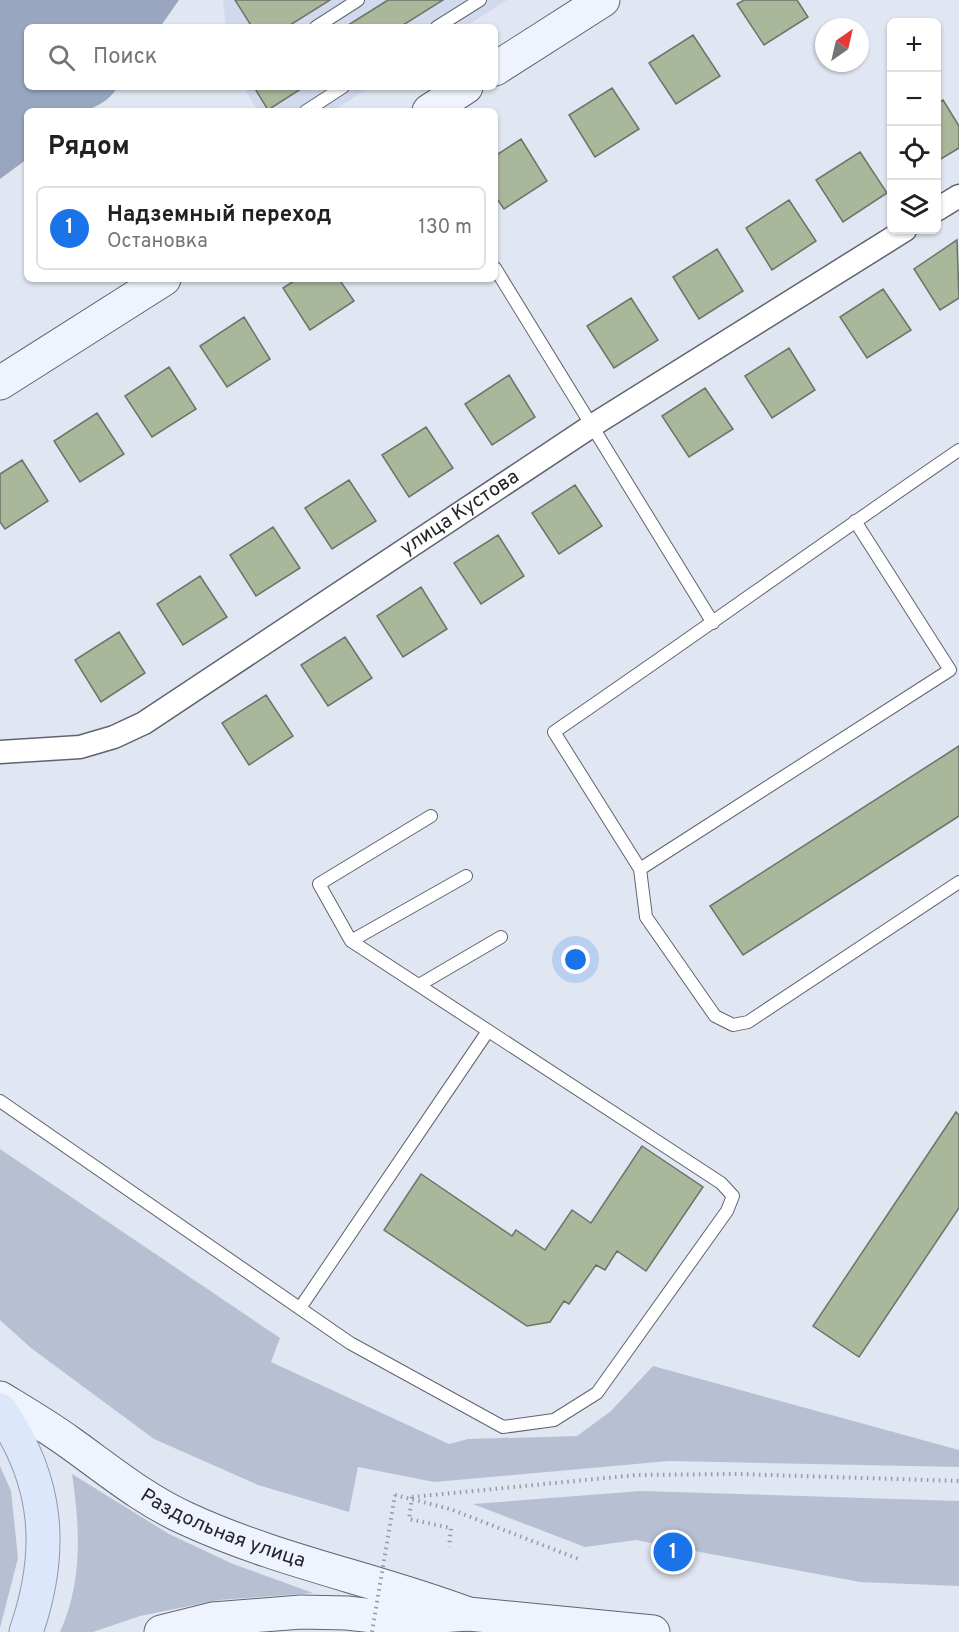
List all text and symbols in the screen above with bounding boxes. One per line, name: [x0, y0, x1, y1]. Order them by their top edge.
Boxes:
north arrow: [815, 18, 869, 72]
map controls: [887, 18, 941, 234]
button: +: [887, 18, 941, 72]
search box: [24, 24, 498, 90]
icon: search: [45, 41, 78, 74]
text: Поиск: [93, 44, 157, 71]
button: −: [887, 72, 941, 126]
button: locate: [887, 126, 941, 180]
text: Рядом: [48, 131, 130, 164]
button: layers: [887, 180, 941, 234]
text: Надземный переход: [107, 202, 331, 229]
text: 1: [66, 215, 74, 241]
text: 130 m: [418, 215, 472, 241]
text: Остановка: [107, 229, 208, 255]
street label: улица Кустова: [395, 464, 525, 562]
your location: [561, 945, 590, 974]
street label: Раздольная улица: [135, 1483, 309, 1575]
pin: 1: [654, 1530, 692, 1574]

